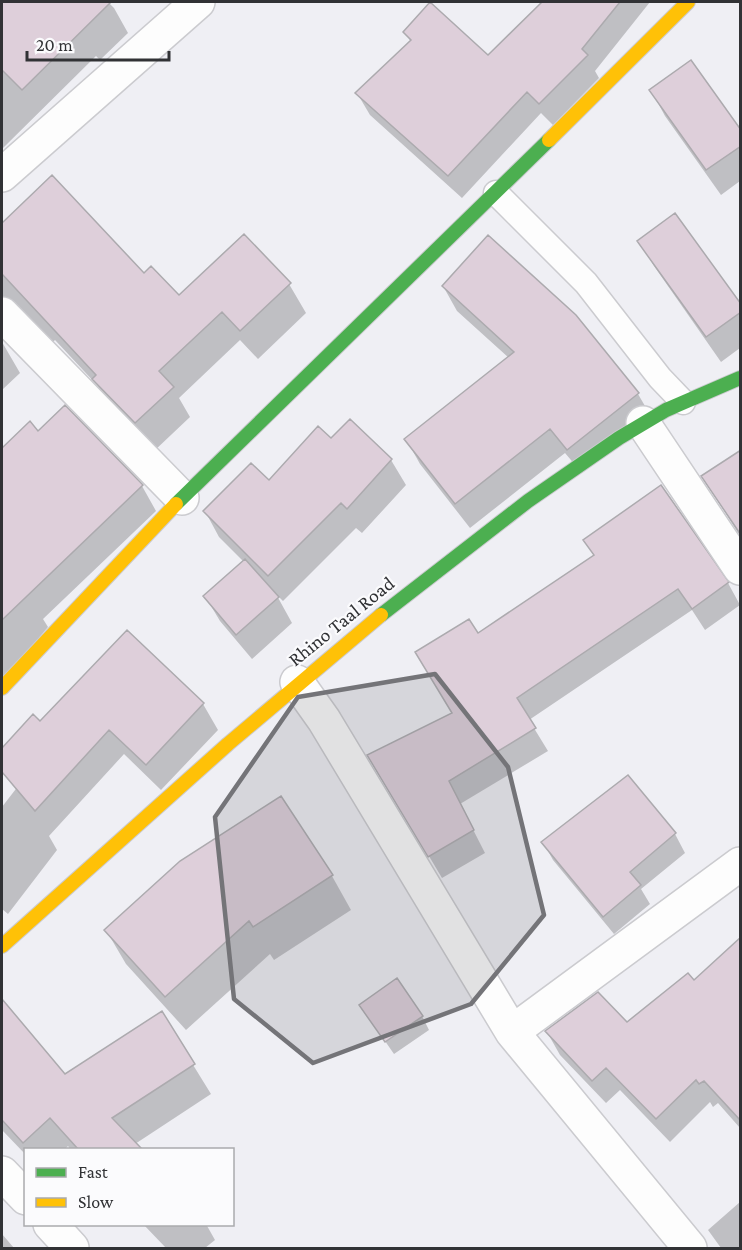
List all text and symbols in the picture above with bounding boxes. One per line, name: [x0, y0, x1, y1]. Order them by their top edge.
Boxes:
scale bar: [27, 24, 170, 62]
text: 20 m: [36, 35, 73, 55]
street label: Rhino Taal Road: [284, 571, 399, 670]
legend: [24, 1148, 234, 1226]
text: Fast: [78, 1162, 109, 1182]
text: Slow: [78, 1192, 114, 1212]

